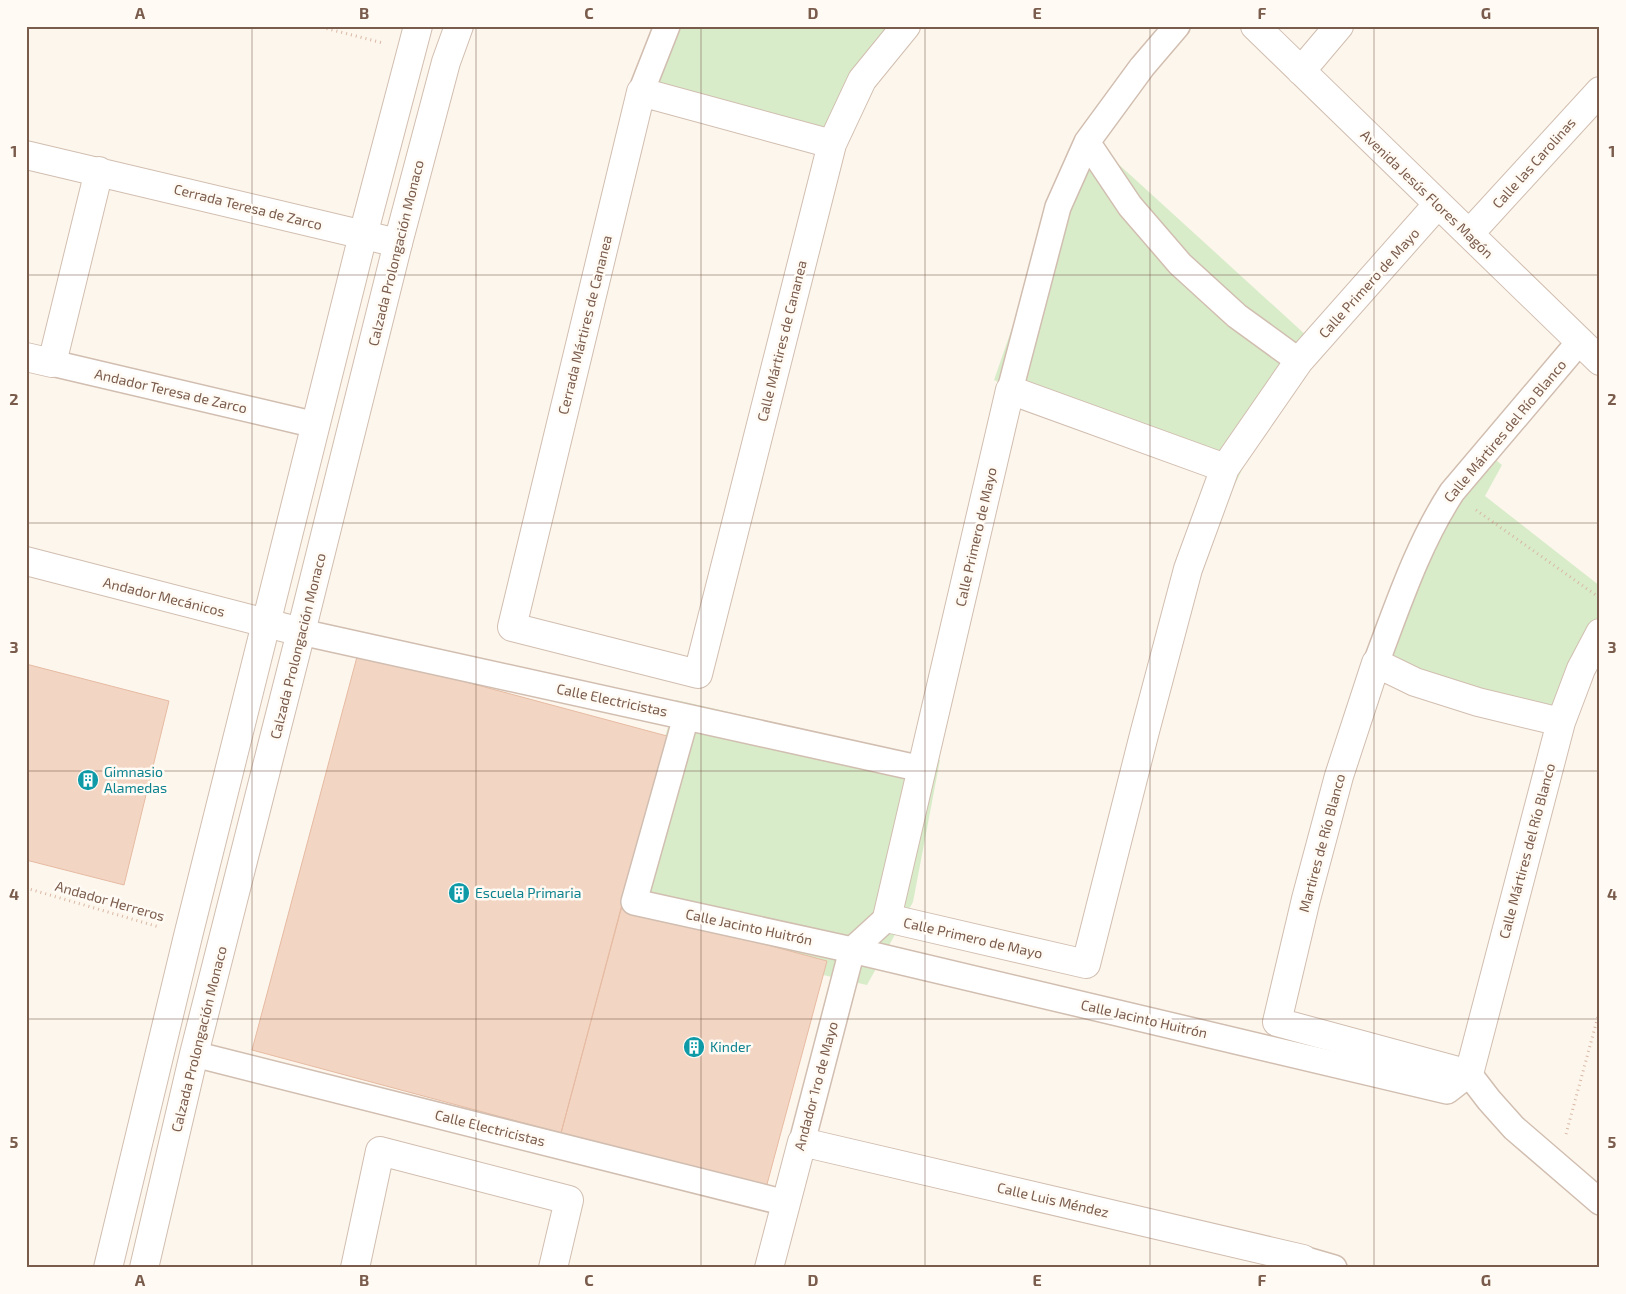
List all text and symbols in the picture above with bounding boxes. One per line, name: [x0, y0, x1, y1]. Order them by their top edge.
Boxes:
text: A: [135, 3, 146, 22]
text: B: [359, 3, 369, 22]
text: C: [584, 3, 594, 22]
text: D: [808, 3, 819, 22]
text: E: [1032, 3, 1042, 22]
text: F: [1258, 3, 1267, 22]
text: G: [1481, 3, 1491, 22]
street label: Calle las Carolinas: [1488, 114, 1579, 212]
street label: Avenida Jesús Flores Magón: [1358, 126, 1497, 261]
text: 1: [11, 141, 17, 160]
text: 1: [1609, 141, 1615, 160]
street label: Calzada Prolongación Monaco: [364, 158, 427, 348]
street label: Cerrada Teresa de Zarco: [172, 180, 324, 233]
street label: Calle Primero de Mayo: [1315, 224, 1423, 341]
street label: Cerrada Mártires de Cananea: [554, 233, 615, 416]
street label: Calle Mártires de Cananea: [753, 258, 810, 423]
street label: Calle Mártires del Río Blanco: [1440, 356, 1569, 506]
street label: Andador Teresa de Zarco: [93, 365, 249, 416]
text: 2: [9, 389, 19, 408]
text: 2: [1607, 389, 1617, 408]
street label: Calle Primero de Mayo: [951, 466, 1000, 608]
street label: Calzada Prolongación Monaco: [266, 551, 329, 741]
street label: Andador Mecánicos: [102, 573, 227, 620]
text: 3: [9, 637, 19, 656]
text: 3: [1607, 637, 1617, 656]
street label: Calle Electricistas: [555, 679, 669, 720]
street label: Calle Mártires del Río Blanco: [1495, 761, 1558, 941]
place label: Gimnasio Alamedas: [104, 763, 167, 796]
building icon: Gimnasio Alamedas: [76, 768, 100, 792]
street label: Martires de Río Blanco: [1295, 772, 1348, 914]
street label: Andador Herreros: [54, 877, 167, 924]
building icon: Escuela Primaria: [447, 881, 471, 905]
text: 4: [9, 884, 19, 903]
place label: Escuela Primaria: [475, 884, 581, 901]
text: 4: [1607, 884, 1617, 903]
street label: Calle Jacinto Huitrón: [684, 905, 814, 948]
street label: Calle Primero de Mayo: [902, 913, 1044, 962]
street label: Calzada Prolongación Monaco: [167, 944, 230, 1134]
street label: Calle Jacinto Huitrón: [1079, 996, 1209, 1041]
street label: Andador 1ro de Mayo: [790, 1019, 841, 1152]
building icon: Kinder: [682, 1035, 706, 1059]
place label: Kinder: [710, 1038, 751, 1055]
street label: Calle Electricistas: [433, 1106, 547, 1149]
text: 5: [10, 1132, 19, 1151]
text: 5: [1608, 1132, 1617, 1151]
street label: Calle Luis Méndez: [996, 1178, 1111, 1221]
text: A: [135, 1270, 146, 1289]
text: B: [359, 1270, 369, 1289]
text: C: [584, 1270, 594, 1289]
text: D: [808, 1270, 819, 1289]
text: E: [1032, 1270, 1042, 1289]
text: F: [1258, 1270, 1267, 1289]
text: G: [1481, 1270, 1491, 1289]

